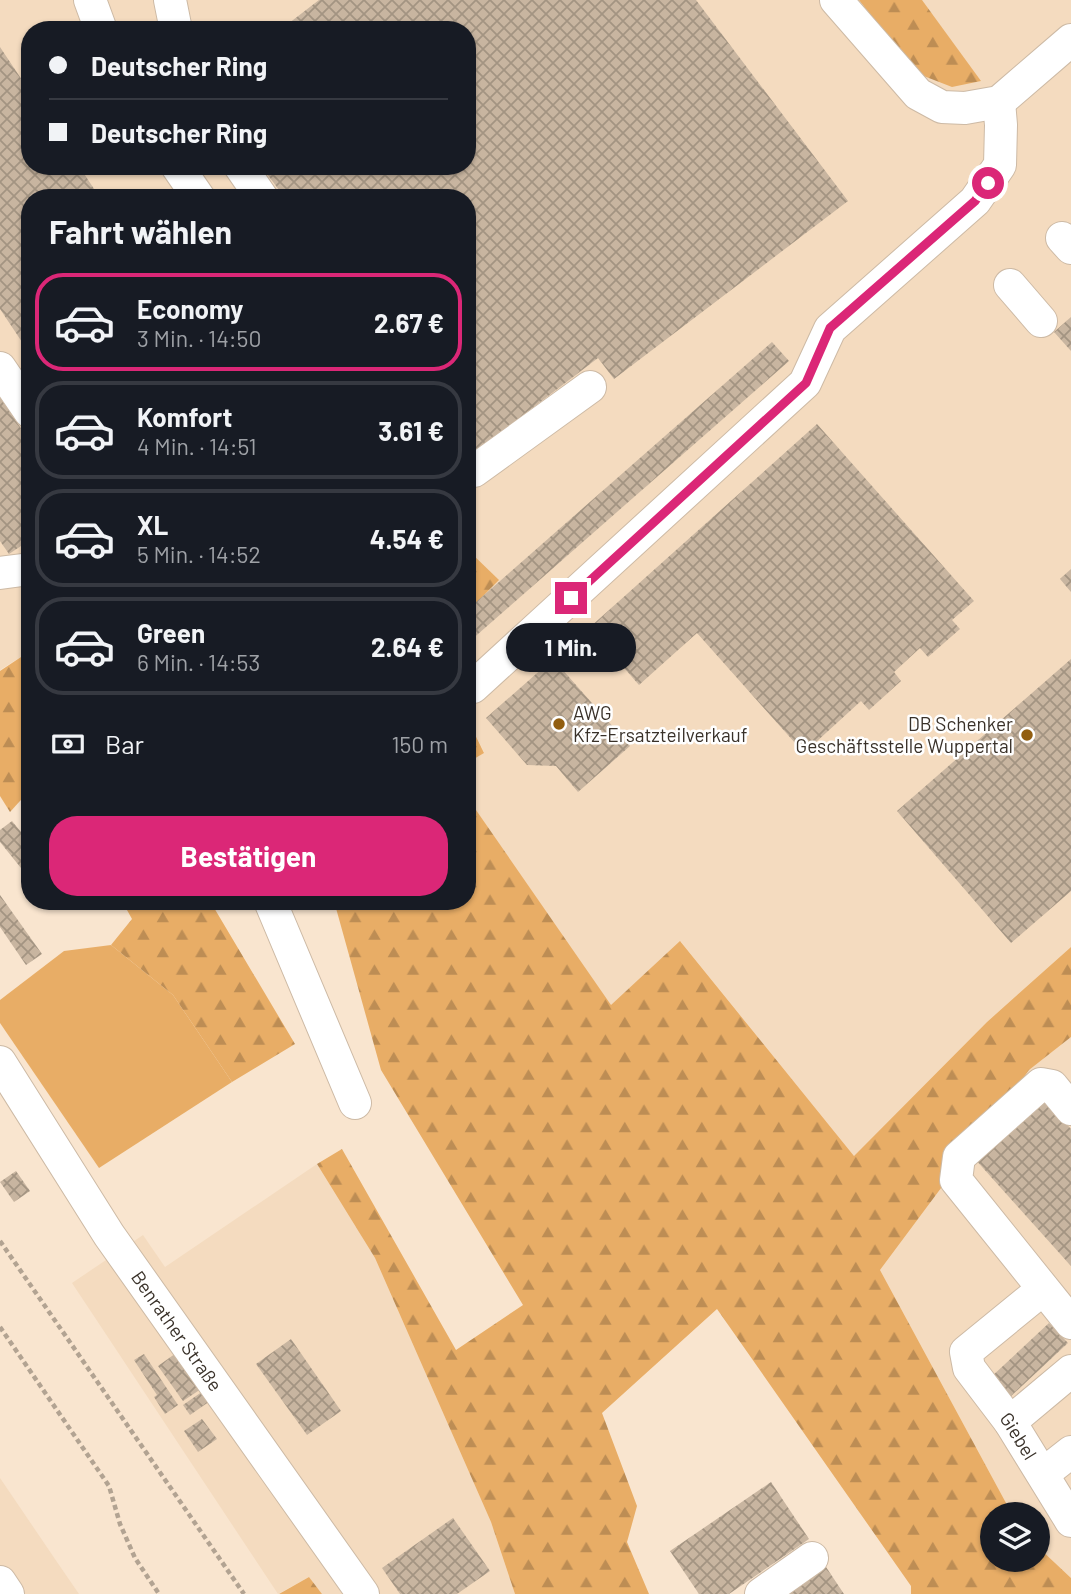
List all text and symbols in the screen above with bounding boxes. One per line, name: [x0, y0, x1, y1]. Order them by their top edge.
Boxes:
text: Deutscher Ring: [91, 50, 267, 81]
text: Deutscher Ring: [91, 117, 267, 148]
route start: [972, 167, 1004, 199]
text: Fahrt wählen: [49, 212, 232, 250]
icon: car: [53, 291, 116, 354]
text: Economy: [137, 293, 243, 324]
text: 2.67 €: [374, 307, 444, 338]
text: 3 Min. · 14:50: [137, 324, 261, 352]
icon: car: [53, 399, 116, 462]
text: Komfort: [137, 401, 232, 432]
text: 3.61 €: [378, 415, 444, 446]
text: 4 Min. · 14:51: [137, 432, 257, 460]
icon: car: [53, 507, 116, 570]
text: XL: [137, 509, 168, 540]
text: 4.54 €: [370, 523, 444, 554]
text: 5 Min. · 14:52: [137, 540, 261, 568]
route end: [555, 582, 587, 614]
icon: car: [53, 615, 116, 678]
text: Green: [137, 617, 205, 648]
callout: 1 Min.: [506, 622, 636, 672]
text: 2.64 €: [371, 631, 444, 662]
text: 1 Min.: [544, 633, 598, 661]
text: 6 Min. · 14:53: [137, 648, 260, 676]
place label: AWG Kfz-Ersatzteilverkauf: [573, 701, 748, 746]
place label: DB Schenker Geschäftsstelle Wuppertal: [796, 712, 1013, 757]
marker: AWG Kfz-Ersatzteilverkauf: [551, 716, 567, 732]
icon: cash: [49, 725, 87, 763]
marker: DB Schenker Geschäftsstelle Wuppertal: [1019, 727, 1035, 743]
text: Bar: [105, 728, 144, 759]
text: 150 m: [392, 730, 448, 758]
button: Bestätigen: [49, 816, 448, 896]
street label: Benrather Straße: [127, 1266, 228, 1395]
street label: Giebel: [996, 1407, 1042, 1464]
map controls: [980, 1502, 1050, 1572]
button: layers: [980, 1502, 1050, 1572]

